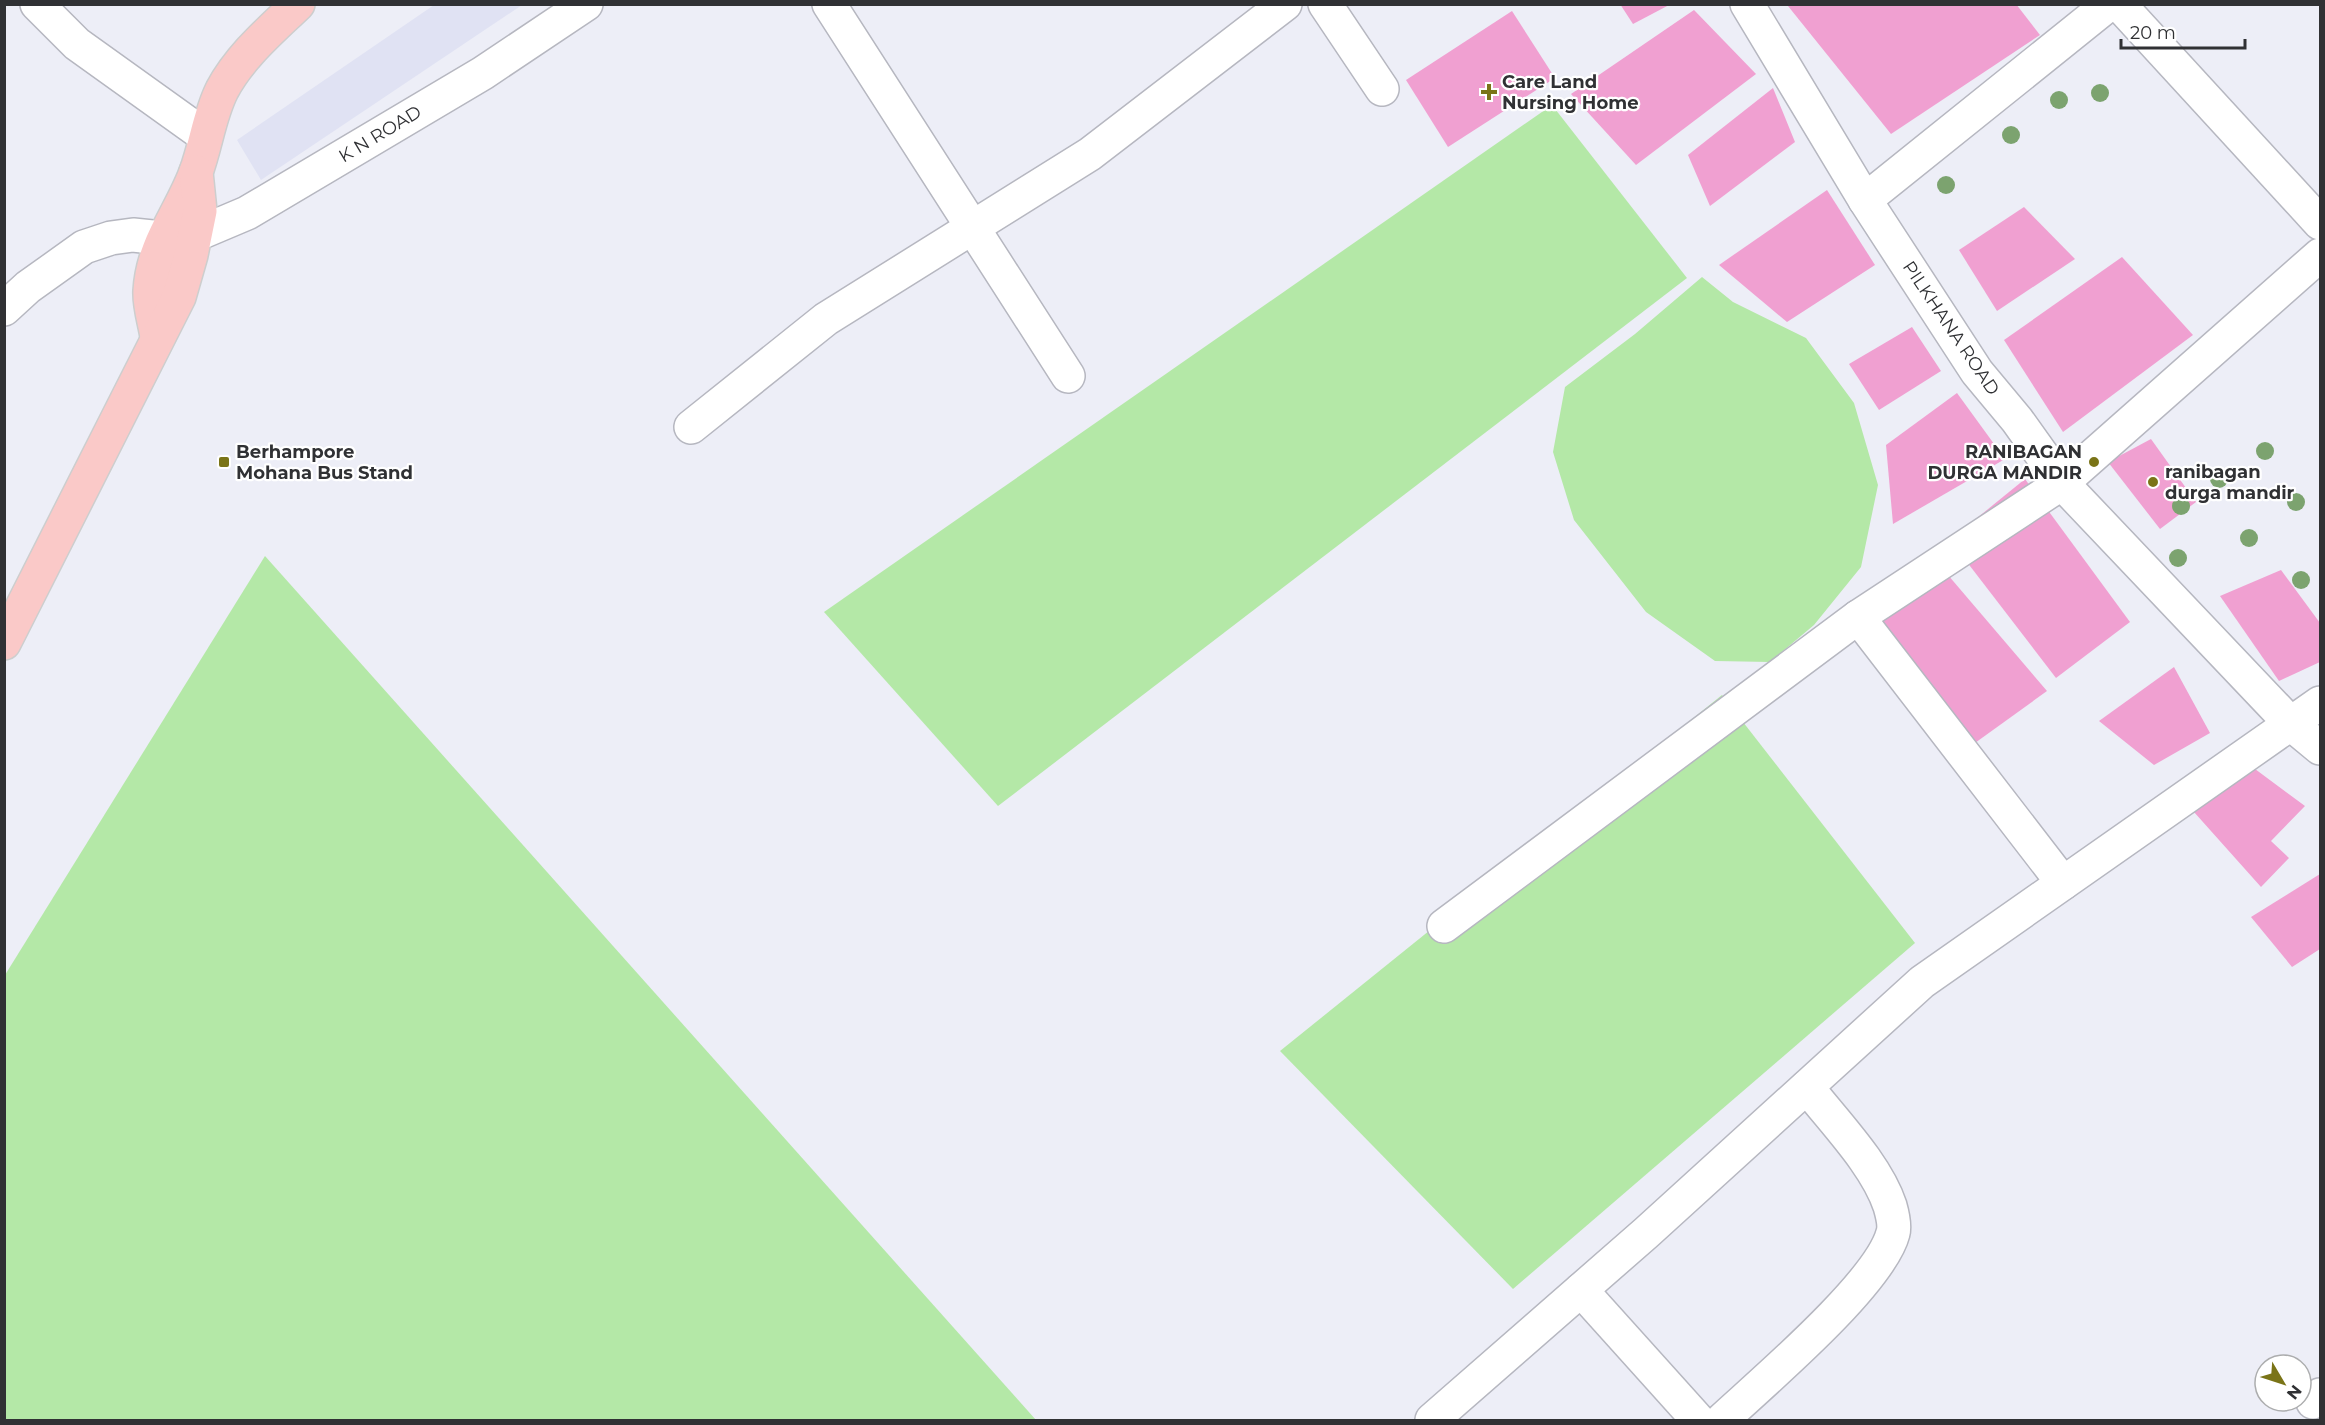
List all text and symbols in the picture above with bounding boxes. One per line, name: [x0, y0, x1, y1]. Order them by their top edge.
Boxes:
scale bar: [2121, 12, 2246, 50]
text: 20 m: [2130, 22, 2176, 44]
place label: Care Land Nursing Home: [1502, 71, 1639, 114]
marker: Care Land Nursing Home: [1480, 83, 1498, 101]
street label: K N ROAD: [335, 101, 425, 167]
street label: PILKHANA ROAD: [1898, 257, 2004, 399]
place label: Berhampore Mohana Bus Stand: [236, 441, 413, 484]
place label: RANIBAGAN DURGA MANDIR: [1927, 441, 2082, 484]
marker: Berhampore Mohana Bus Stand: [217, 455, 231, 469]
marker: RANIBAGAN DURGA MANDIR: [2087, 455, 2101, 469]
place label: ranibagan durga mandir: [2165, 461, 2295, 504]
marker: ranibagan durga mandir: [2146, 475, 2160, 489]
north arrow: [2253, 1353, 2313, 1413]
text: N: [2283, 1381, 2306, 1403]

